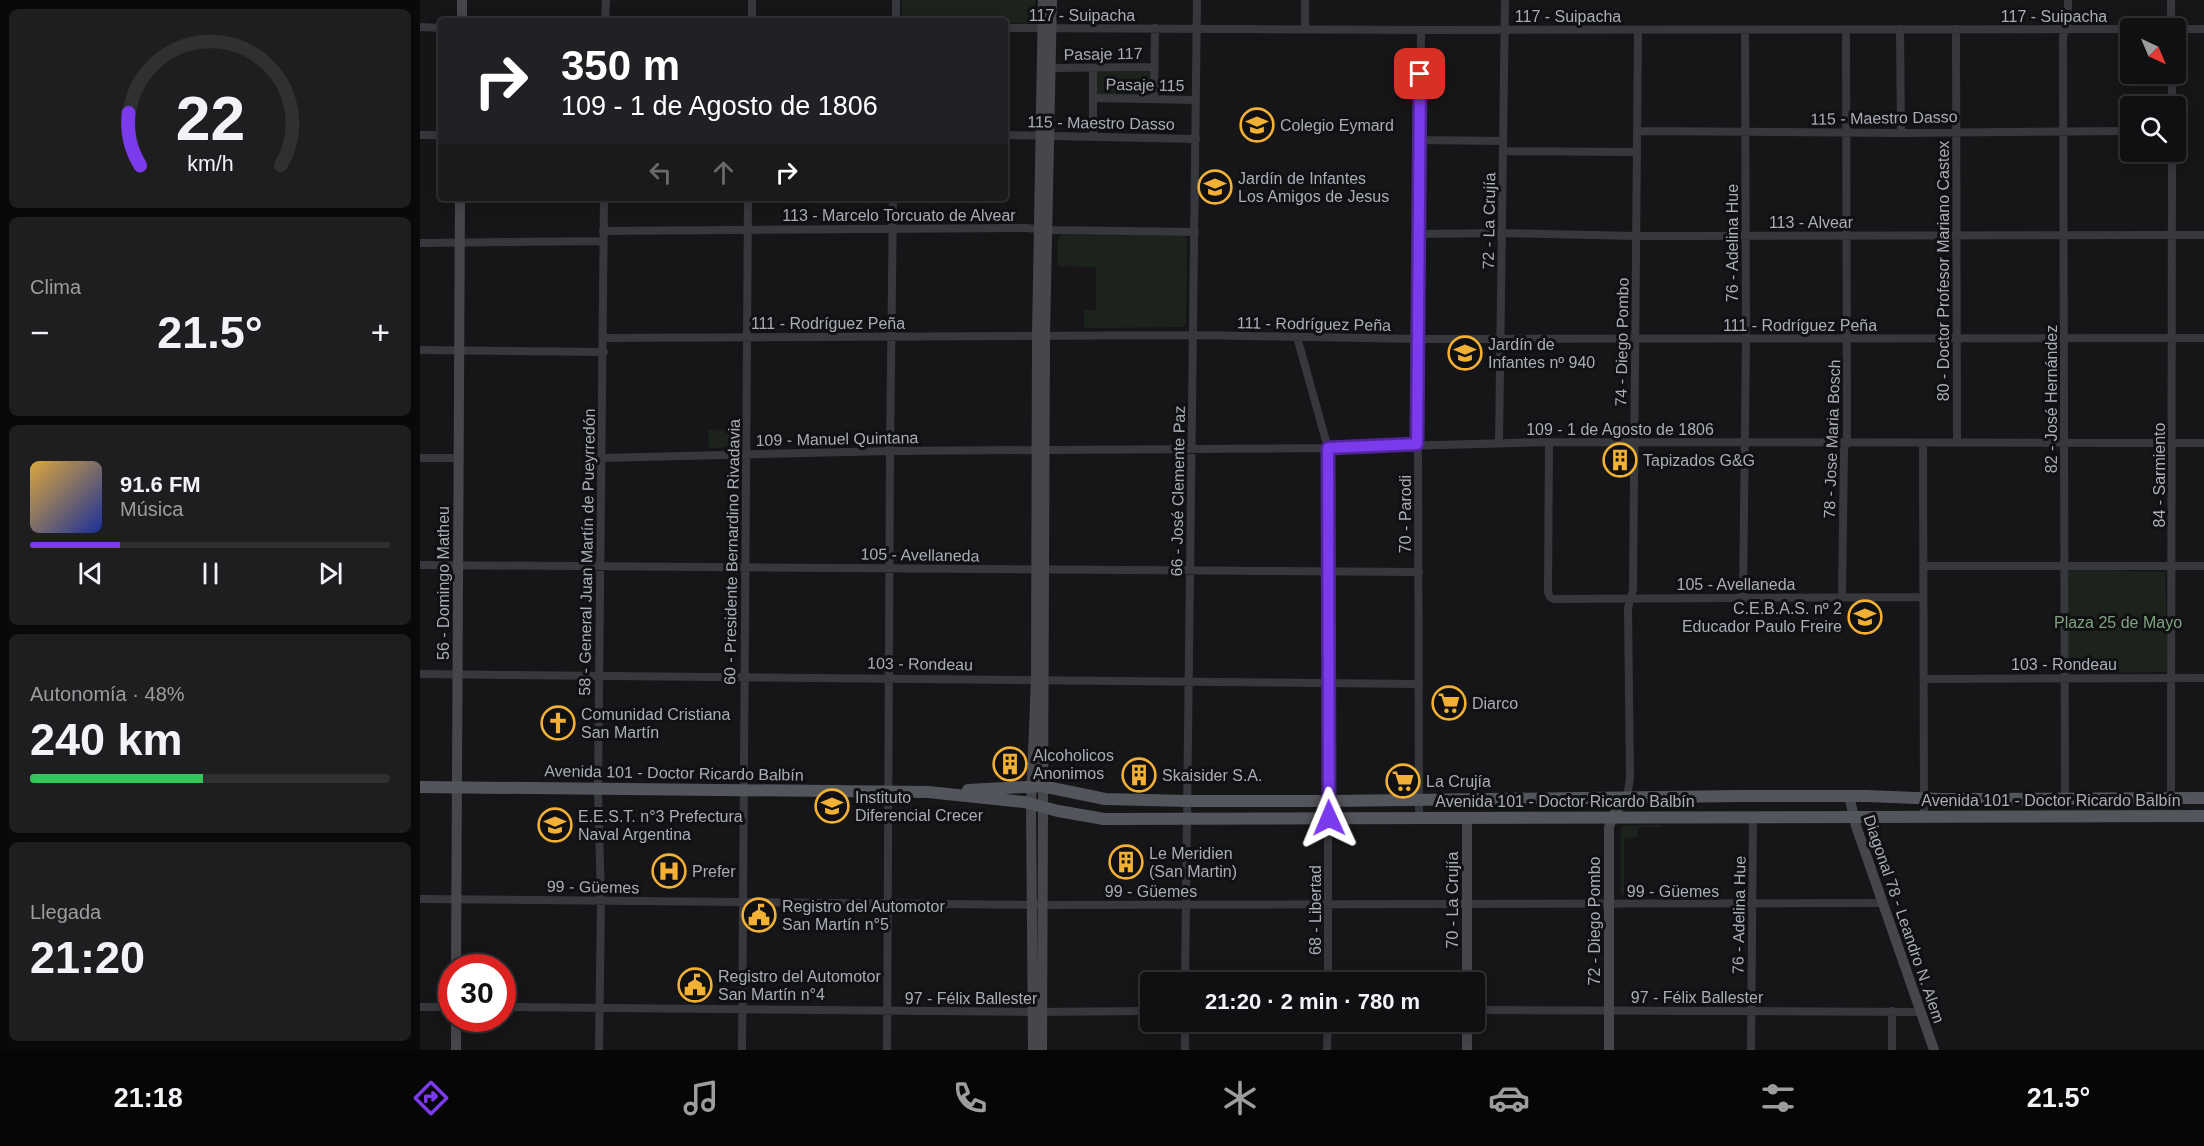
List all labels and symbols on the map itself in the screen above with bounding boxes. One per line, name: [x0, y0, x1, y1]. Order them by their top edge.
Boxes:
street label: 117 - Suipacha: [1029, 7, 1135, 24]
street label: 117 - Suipacha: [1515, 8, 1621, 25]
street label: 117 - Suipacha: [2001, 8, 2107, 25]
north arrow: [2120, 18, 2186, 84]
street label: Pasaje 117: [1063, 45, 1143, 63]
pin: [1394, 48, 1445, 99]
street label: Pasaje 115: [1105, 76, 1185, 94]
school or university icon: Colegio Eymard: [1239, 107, 1275, 143]
street label: 115 - Maestro Dasso: [1810, 108, 1958, 128]
street label: 115 - Maestro Dasso: [1027, 113, 1175, 133]
place label: Colegio Eymard: [1280, 117, 1394, 134]
street label: 80 - Doctor Profesor Mariano Castex: [1935, 141, 1952, 401]
school or university icon: Jardín de Infantes Los Amigos de Jesus: [1197, 169, 1233, 205]
place label: Jardín de Infantes Los Amigos de Jesus: [1238, 170, 1389, 205]
street label: 72 - La Crujía: [1480, 172, 1498, 270]
street label: 76 - Adelina Hue: [1724, 184, 1741, 302]
street label: 113 - Marcelo Torcuato de Alvear: [782, 207, 1016, 224]
street label: 113 - Alvear: [1769, 214, 1854, 231]
street label: 74 - Diego Pombo: [1612, 277, 1632, 407]
street label: 111 - Rodríguez Peña: [1237, 314, 1391, 334]
street label: 111 - Rodríguez Peña: [751, 315, 905, 332]
street label: 111 - Rodríguez Peña: [1723, 317, 1877, 334]
street label: 82 - José Hernández: [2043, 325, 2060, 473]
school or university icon: Jardín de Infantes nº 940: [1447, 335, 1483, 371]
place label: Jardín de Infantes nº 940: [1488, 336, 1595, 371]
street label: 78 - Jose Maria Bosch: [1821, 359, 1843, 519]
street label: 66 - José Clemente Paz: [1168, 405, 1188, 577]
street label: 58 - General Juan Martín de Pueyrredón: [576, 408, 598, 696]
street label: 60 - Presidente Bernardino Rivadavia: [721, 419, 743, 685]
street label: 109 - 1 de Agosto de 1806: [1526, 421, 1714, 438]
street label: 84 - Sarmiento: [2151, 422, 2168, 527]
street label: 109 - Manuel Quintana: [755, 429, 919, 449]
building icon: Tapizados G&G: [1602, 442, 1638, 478]
place label: Tapizados G&G: [1643, 452, 1755, 469]
street label: 70 - Parodi: [1397, 475, 1414, 553]
street label: 56 - Domingo Matheu: [435, 506, 452, 660]
street label: 105 - Avellaneda: [860, 545, 980, 565]
street label: 105 - Avellaneda: [1677, 576, 1796, 593]
school or university icon: C.E.B.A.S. nº 2 Educador Paulo Freire: [1847, 599, 1883, 635]
place label: C.E.B.A.S. nº 2 Educador Paulo Freire: [1682, 600, 1842, 635]
park label: Plaza 25 de Mayo: [2054, 614, 2182, 631]
street label: 103 - Rondeau: [867, 655, 973, 673]
street label: 103 - Rondeau: [2011, 656, 2117, 673]
supermarket icon: Diarco: [1431, 685, 1467, 721]
place label: Diarco: [1472, 695, 1518, 712]
church icon: Comunidad Cristiana San Martín: [540, 705, 576, 741]
place label: Comunidad Cristiana San Martín: [581, 706, 731, 741]
building icon: Alcoholicos Anonimos: [992, 746, 1028, 782]
place label: Alcoholicos Anonimos: [1033, 747, 1114, 782]
building icon: Skaisider S.A.: [1121, 757, 1157, 793]
street label: Avenida 101 - Doctor Ricardo Balbín: [544, 762, 804, 784]
supermarket icon: La Crujía: [1385, 763, 1421, 799]
place label: Skaisider S.A.: [1162, 767, 1262, 784]
place label: La Crujía: [1426, 773, 1491, 790]
position arrow: [1297, 786, 1361, 850]
school or university icon: Instituto Diferencial Crecer: [814, 788, 850, 824]
place label: Instituto Diferencial Crecer: [855, 789, 984, 824]
street label: Avenida 101 - Doctor Ricardo Balbín: [1921, 792, 2181, 809]
street label: Avenida 101 - Doctor Ricardo Balbín: [1435, 793, 1695, 810]
school or university icon: E.E.S.T. n°3 Prefectura Naval Argentina: [537, 807, 573, 843]
place label: E.E.S.T. n°3 Prefectura Naval Argentina: [578, 808, 743, 843]
street label: Diagonal 78 - Leandro N. Alem: [1860, 813, 1948, 1025]
building icon: Le Meridien (San Martin): [1108, 844, 1144, 880]
place label: Le Meridien (San Martin): [1149, 845, 1237, 880]
street label: 70 - La Crujía: [1444, 851, 1461, 948]
hospital icon: Prefer: [651, 853, 687, 889]
street label: 72 - Diego Pombo: [1586, 856, 1603, 985]
street label: 76 - Adelina Hue: [1729, 856, 1749, 974]
place label: Prefer: [692, 863, 736, 880]
street label: 68 - Libertad: [1307, 865, 1324, 955]
street label: 99 - Güemes: [547, 878, 639, 896]
street label: 99 - Güemes: [1105, 883, 1197, 900]
street label: 99 - Güemes: [1627, 883, 1719, 900]
public building icon: Registro del Automotor San Martín n°5: [741, 897, 777, 933]
place label: Registro del Automotor San Martín n°5: [782, 898, 945, 933]
speed limit sign: 30: [438, 954, 516, 1032]
public building icon: Registro del Automotor San Martín n°4: [677, 967, 713, 1003]
place label: Registro del Automotor San Martín n°4: [718, 968, 881, 1003]
street label: 97 - Félix Ballester: [1631, 989, 1764, 1006]
street label: 97 - Félix Ballester: [905, 990, 1038, 1007]

